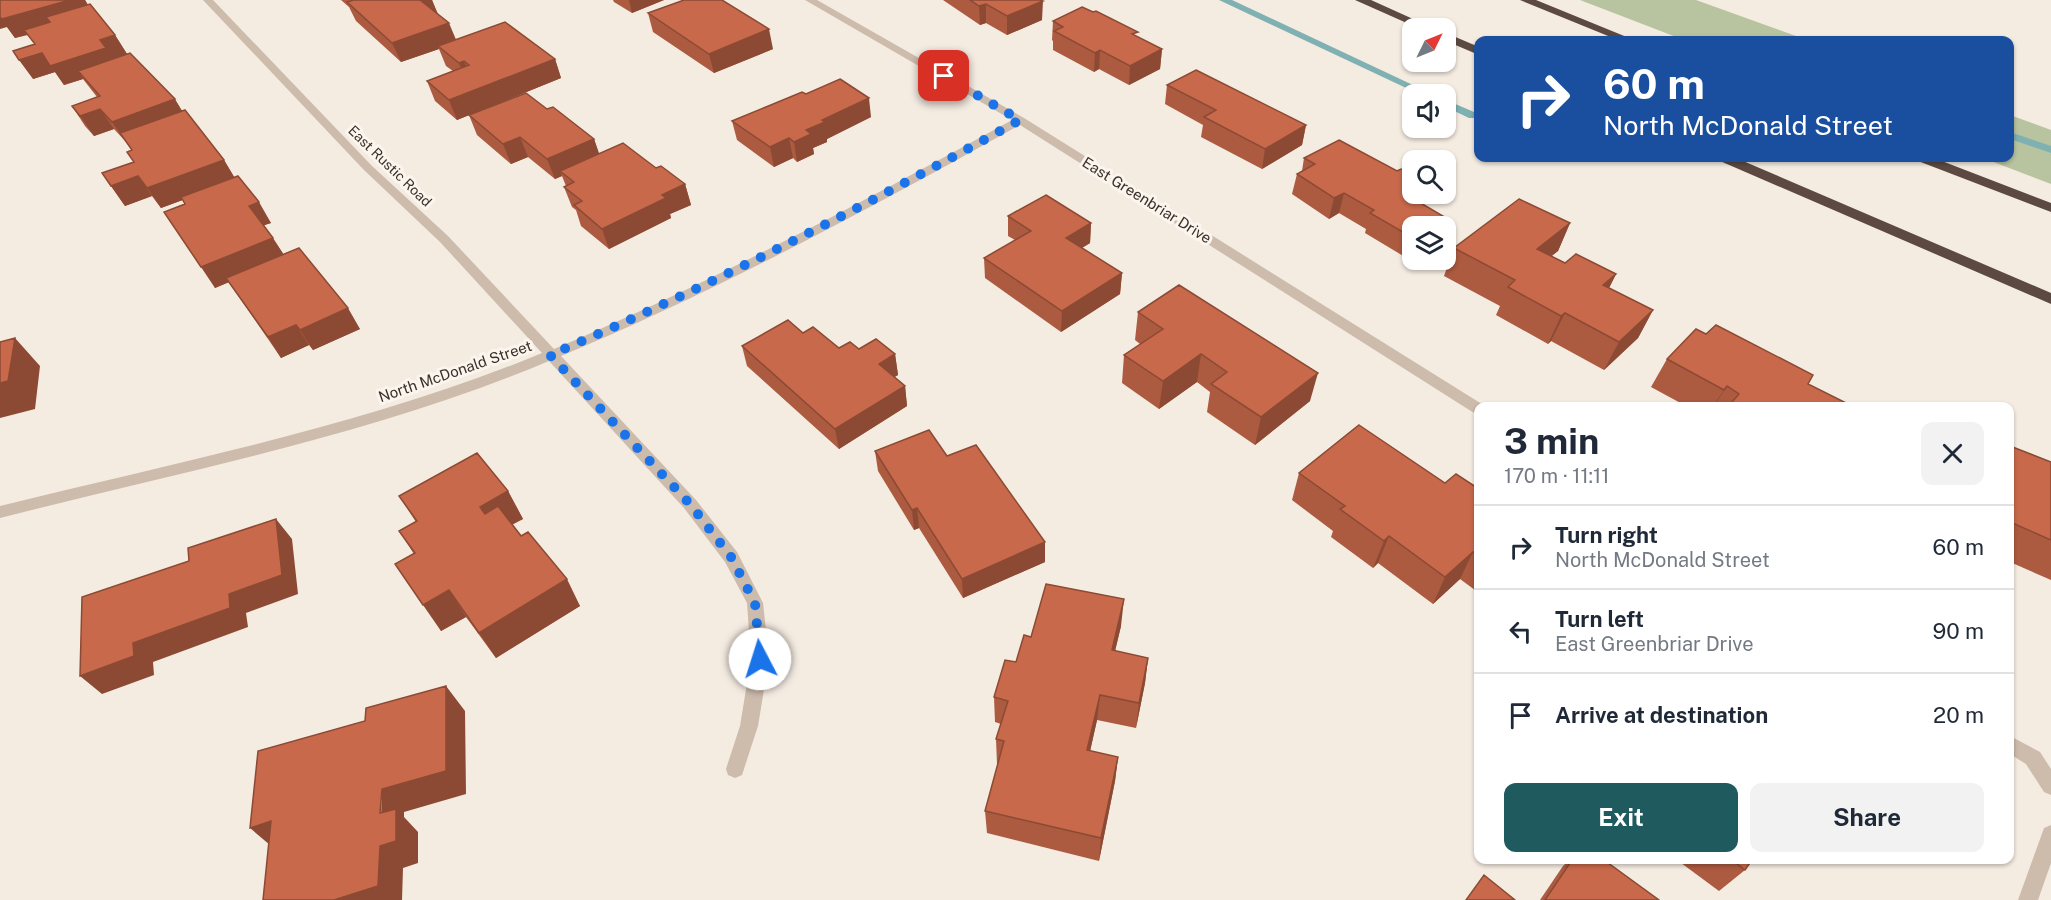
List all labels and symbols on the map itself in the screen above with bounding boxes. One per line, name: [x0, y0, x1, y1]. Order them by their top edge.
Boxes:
north arrow: [1402, 18, 1456, 72]
pin: [918, 50, 969, 101]
street label: East Rustic Road: [345, 122, 435, 210]
street label: East Greenbriar Drive: [1079, 153, 1215, 247]
street label: North McDonald Street: [376, 337, 534, 405]
position arrow: [728, 627, 792, 691]

